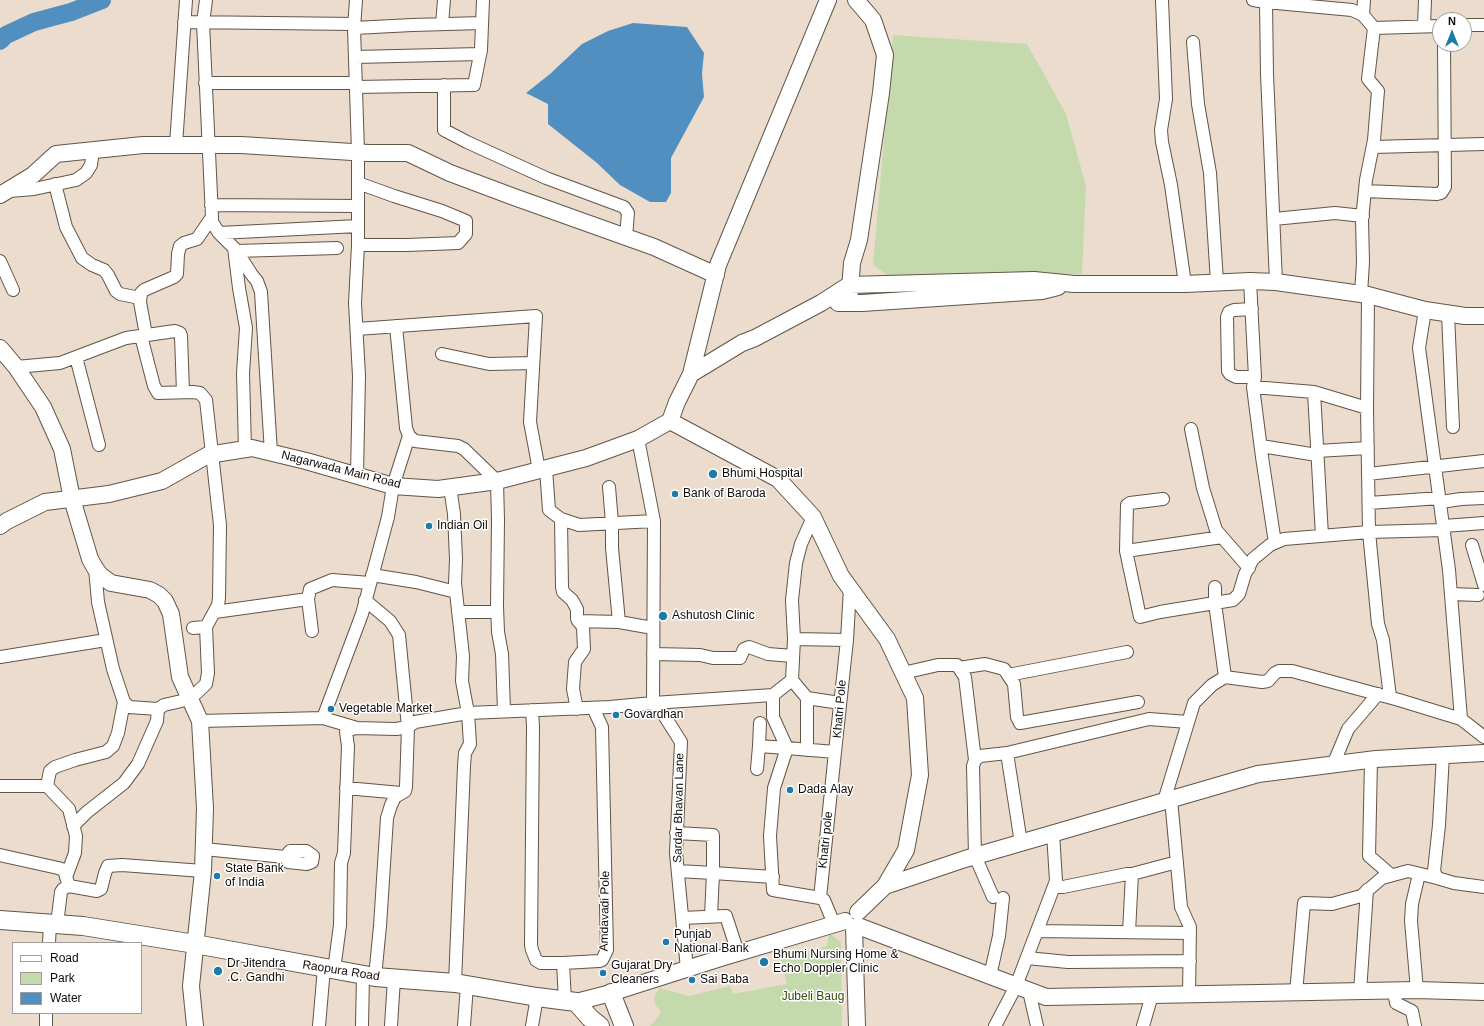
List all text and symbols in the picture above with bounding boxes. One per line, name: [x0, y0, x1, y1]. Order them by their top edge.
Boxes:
north arrow: [1432, 12, 1472, 52]
text: N: [1448, 15, 1456, 27]
street label: Nagarwada Main Road: [280, 448, 402, 492]
place label: Bhumi Hospital: [722, 467, 803, 481]
marker: Bhumi Hospital: [707, 468, 719, 480]
place label: Bank of Baroda: [683, 487, 766, 501]
marker: Bank of Baroda: [670, 489, 680, 499]
place label: Indian Oil: [437, 519, 488, 533]
marker: Indian Oil: [424, 521, 434, 531]
place label: Ashutosh Clinic: [672, 609, 755, 623]
marker: Ashutosh Clinic: [657, 610, 669, 622]
street label: Khatri Pole: [830, 679, 850, 739]
place label: Vegetable Market: [339, 702, 432, 716]
marker: Vegetable Market: [326, 704, 336, 714]
place label: Govardhan: [624, 708, 683, 722]
marker: Govardhan: [611, 710, 621, 720]
street label: Sardar Bhavan Lane: [671, 753, 687, 863]
place label: Dada Alay: [798, 783, 853, 797]
marker: Dada Alay: [785, 785, 795, 795]
street label: Khatri pole: [816, 811, 836, 869]
place label: State Bank of India: [225, 862, 284, 890]
marker: State Bank of India: [212, 871, 222, 881]
street label: Amdavadi Pole: [597, 871, 613, 951]
place label: Punjab National Bank: [674, 928, 749, 956]
marker: Punjab National Bank: [661, 937, 671, 947]
legend: [12, 942, 142, 1014]
place label: Bhumi Nursing Home & Echo Doppler Clinic: [773, 948, 898, 976]
text: Road: [50, 951, 79, 965]
marker: Bhumi Nursing Home & Echo Doppler Clinic: [758, 956, 770, 968]
place label: Dr Jitendra .C. Gandhi: [227, 957, 286, 985]
street label: Raopura Road: [301, 958, 381, 984]
place label: Gujarat Dry Cleaners: [611, 959, 672, 987]
marker: Dr Jitendra .C. Gandhi: [212, 965, 224, 977]
marker: Gujarat Dry Cleaners: [598, 968, 608, 978]
text: Park: [50, 971, 75, 985]
place label: Sai Baba: [700, 973, 749, 987]
marker: Sai Baba: [687, 975, 697, 985]
park label: Jubeli Baug: [782, 990, 844, 1004]
text: Water: [50, 991, 82, 1005]

